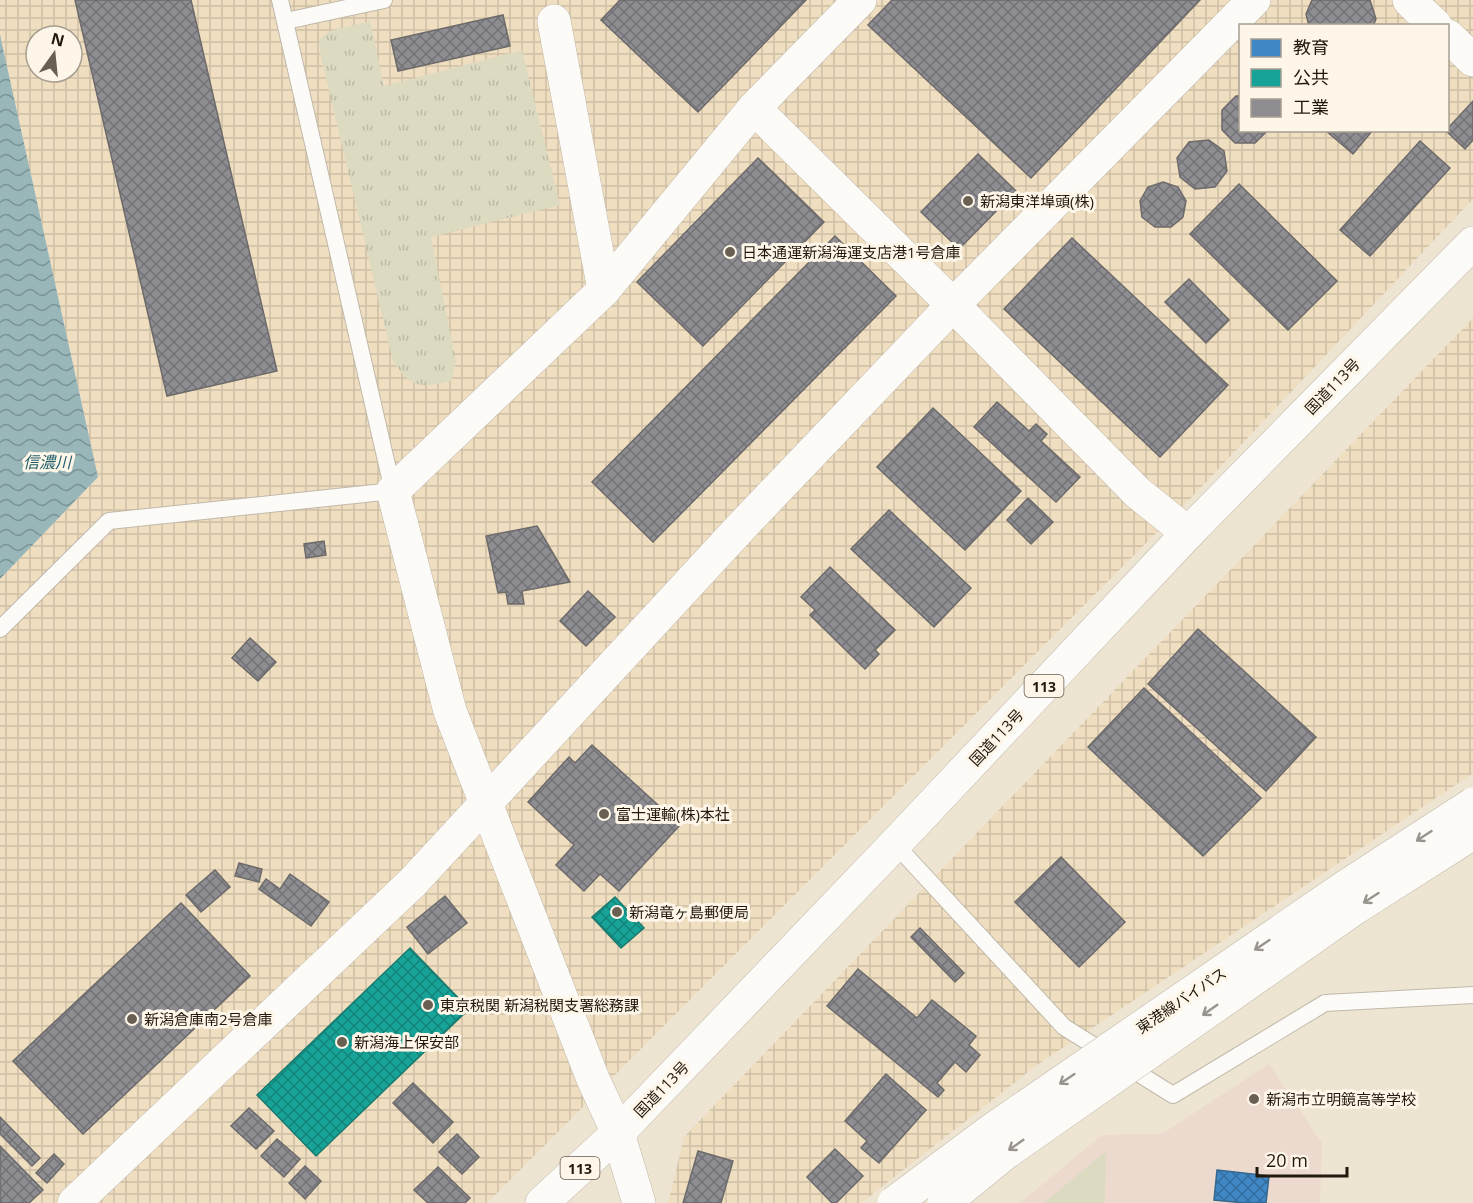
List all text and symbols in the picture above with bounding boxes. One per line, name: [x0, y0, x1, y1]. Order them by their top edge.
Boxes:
north arrow: [24, 24, 84, 84]
legend: [1239, 24, 1449, 132]
text: N: [49, 27, 67, 52]
text: 教育: [1293, 35, 1329, 59]
text: 公共: [1293, 65, 1329, 89]
text: 工業: [1293, 95, 1329, 119]
place label: 新潟東洋埠頭(株): [980, 191, 1094, 211]
marker: 新潟東洋埠頭(株): [961, 194, 975, 208]
place label: 日本通運新潟海運支店港1号倉庫: [742, 242, 961, 262]
marker: 日本通運新潟海運支店港1号倉庫: [723, 245, 737, 259]
street label: 国道113号: [1300, 354, 1364, 418]
water label: 信濃川: [23, 451, 73, 473]
road number: 113: [1024, 675, 1064, 697]
street label: 国道113号: [965, 704, 1027, 770]
place label: 富士運輸(株)本社: [616, 804, 730, 824]
marker: 富士運輸(株)本社: [597, 807, 611, 821]
one-way arrow: [1416, 831, 1433, 843]
one-way arrow: [1362, 892, 1379, 905]
place label: 新潟竜ヶ島郵便局: [629, 902, 749, 922]
marker: 新潟竜ヶ島郵便局: [610, 905, 624, 919]
one-way arrow: [1254, 939, 1271, 951]
street label: 東港線バイパス: [1132, 962, 1230, 1038]
place label: 東京税関 新潟税関支署総務課: [440, 995, 639, 1015]
marker: 東京税関 新潟税関支署総務課: [421, 998, 435, 1012]
one-way arrow: [1203, 1004, 1219, 1016]
place label: 新潟倉庫南2号倉庫: [144, 1009, 273, 1029]
marker: 新潟倉庫南2号倉庫: [125, 1012, 139, 1026]
place label: 新潟海上保安部: [354, 1032, 459, 1052]
marker: 新潟海上保安部: [335, 1035, 349, 1049]
street label: 国道113号: [629, 1057, 693, 1121]
one-way arrow: [1059, 1073, 1075, 1085]
place label: 新潟市立明鏡高等学校: [1266, 1089, 1416, 1109]
marker: 新潟市立明鏡高等学校: [1247, 1092, 1261, 1106]
one-way arrow: [1009, 1139, 1025, 1151]
scale bar: [1257, 1140, 1347, 1178]
text: 20 m: [1266, 1148, 1308, 1172]
road number: 113: [560, 1157, 600, 1179]

